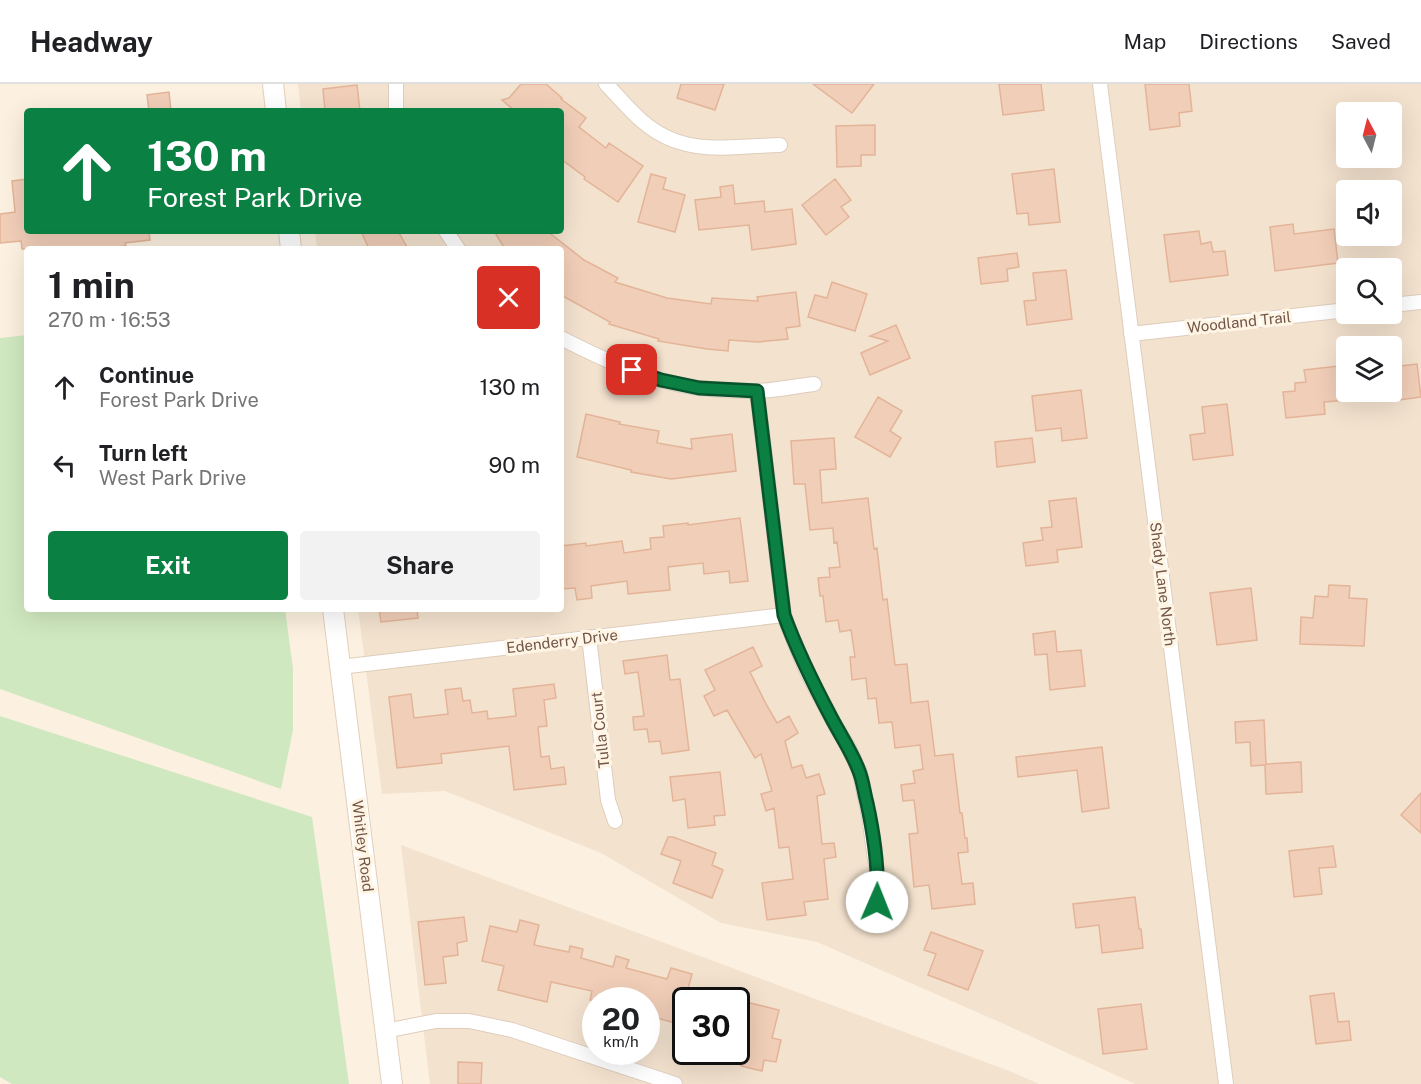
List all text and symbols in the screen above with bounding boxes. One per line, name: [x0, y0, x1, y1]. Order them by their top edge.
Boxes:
text: Headway: [30, 25, 153, 58]
text: Map: [1124, 29, 1166, 54]
text: Directions: [1199, 29, 1298, 54]
text: Saved: [1331, 29, 1391, 54]
north arrow: [1336, 102, 1402, 168]
map controls: [1336, 102, 1402, 402]
text: 130 m: [147, 131, 267, 180]
icon: ahead: [48, 132, 126, 210]
button: sound: [1336, 180, 1402, 246]
text: Forest Park Drive: [147, 181, 363, 213]
button: search: [1336, 258, 1402, 324]
text: 1 min: [48, 264, 135, 306]
button: close: [477, 266, 540, 329]
text: 270 m · 16:53: [48, 308, 171, 332]
street label: Woodland Trail: [1186, 308, 1292, 336]
button: layers: [1336, 336, 1402, 402]
pin: [606, 344, 657, 395]
icon: arrive: [615, 353, 648, 386]
text: Continue: [99, 362, 194, 388]
icon: ahead: [48, 371, 81, 404]
text: 130 m: [479, 374, 540, 400]
text: Forest Park Drive: [99, 388, 259, 412]
text: Turn left: [99, 440, 188, 466]
icon: left: [48, 449, 81, 482]
text: 90 m: [489, 452, 540, 478]
text: West Park Drive: [99, 466, 246, 490]
street label: Shady Lane North: [1147, 521, 1179, 647]
button: Exit: [48, 531, 288, 600]
button: Share: [300, 531, 540, 600]
street label: Edenderry Drive: [505, 626, 619, 656]
street label: Tulla Court: [588, 691, 612, 769]
street label: Whitley Road: [349, 799, 377, 893]
position arrow: [845, 870, 909, 934]
speed limit sign: 30: [672, 987, 750, 1065]
text: 20: [602, 1001, 640, 1037]
text: km/h: [603, 1033, 639, 1050]

